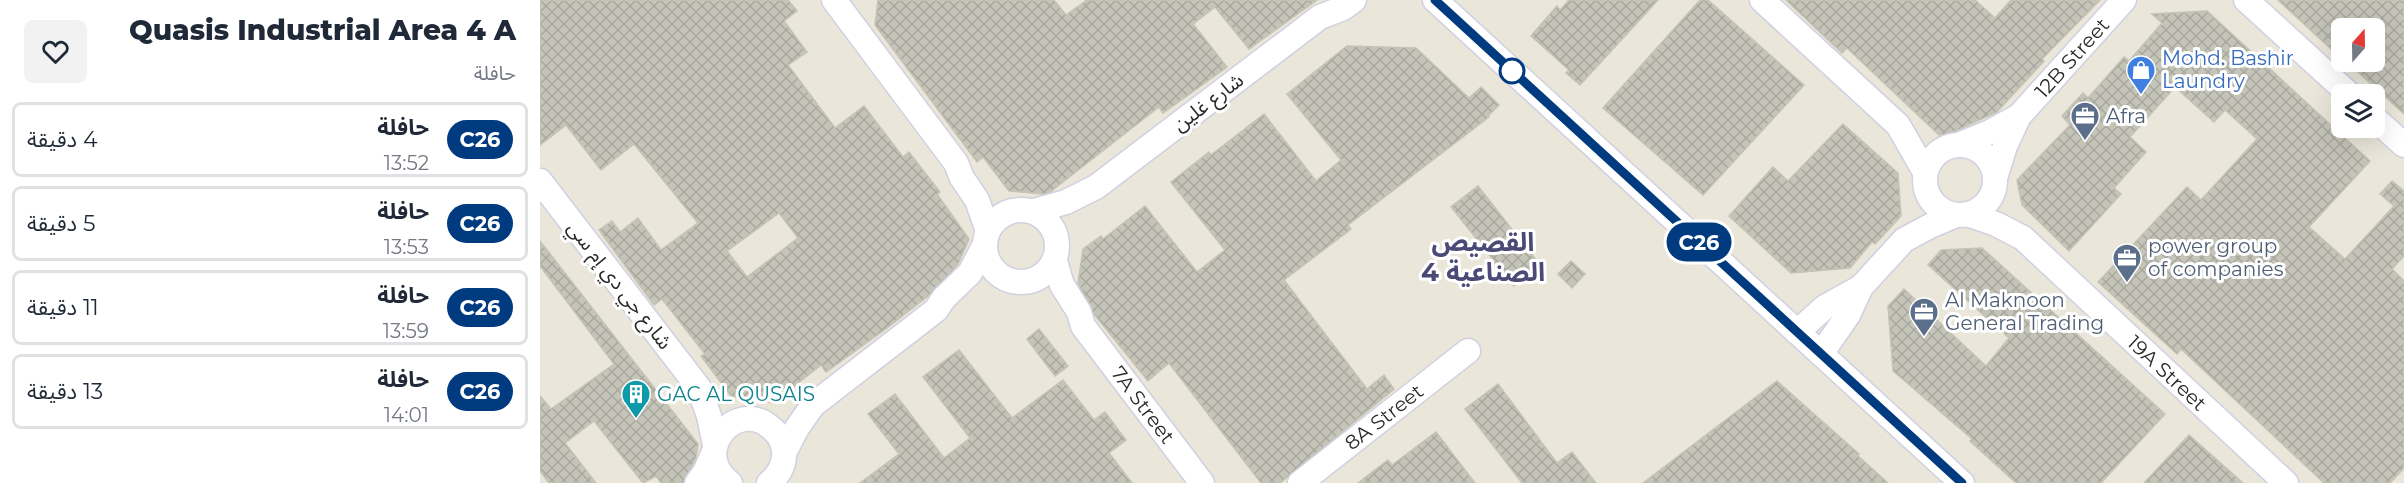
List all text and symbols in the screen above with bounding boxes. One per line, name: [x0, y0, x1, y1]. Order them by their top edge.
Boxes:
text: Quasis Industrial Area 4 A: [129, 13, 516, 47]
street label: 12B Street: [2030, 13, 2114, 103]
north arrow: [2331, 18, 2385, 72]
map controls: [2331, 18, 2385, 138]
button: heart: [24, 20, 87, 83]
place label: Mohd. Bashir Laundry: [2162, 46, 2294, 93]
shop icon: Mohd. Bashir Laundry: [2125, 54, 2157, 96]
unlabelled marker: [1499, 58, 1525, 84]
text: حافلة: [474, 61, 516, 85]
street label: شارع غلين: [1168, 68, 1250, 139]
button: layers: [2331, 84, 2385, 138]
office icon: Afra: [2069, 100, 2101, 142]
place label: Afra: [2106, 104, 2146, 128]
text: حافلة: [377, 114, 429, 141]
text: 4 دقيقة: [27, 126, 97, 153]
text: C26: [460, 127, 500, 152]
text: 13:52: [384, 151, 429, 175]
text: حافلة: [377, 198, 429, 225]
text: 5 دقيقة: [27, 210, 95, 237]
text: C26: [460, 211, 500, 236]
street label: شارع جي دي إم سي: [560, 216, 677, 356]
line badge: C26: [1664, 222, 1734, 262]
district label: القصيص الصناعية 4: [1421, 226, 1545, 288]
text: C26: [1679, 230, 1719, 255]
place label: power group of companies: [2148, 234, 2284, 281]
text: 13:53: [384, 235, 429, 259]
office icon: power group of companies: [2111, 242, 2143, 284]
text: حافلة: [377, 282, 429, 309]
place label: Al Maknoon General Trading: [1945, 288, 2104, 335]
text: 11 دقيقة: [27, 294, 99, 321]
text: C26: [460, 295, 500, 320]
office icon: Al Maknoon General Trading: [1908, 296, 1940, 338]
text: 13:59: [383, 319, 429, 343]
street label: 19A Street: [2122, 330, 2212, 416]
street label: 7A Street: [1106, 362, 1180, 448]
text: حافلة: [377, 366, 429, 393]
text: 13 دقيقة: [27, 378, 103, 405]
building icon: GAC AL QUSAIS: [620, 378, 652, 420]
text: C26: [460, 379, 500, 404]
street label: 8A Street: [1340, 379, 1428, 455]
place label: GAC AL QUSAIS: [657, 382, 815, 406]
text: 14:01: [384, 403, 429, 427]

